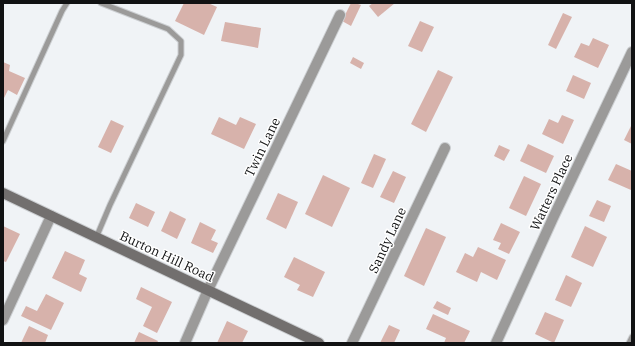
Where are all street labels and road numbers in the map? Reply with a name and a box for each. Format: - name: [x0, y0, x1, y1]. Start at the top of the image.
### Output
- street label: Twin Lane: [241, 115, 284, 180]
- street label: Watters Place: [526, 151, 577, 233]
- street label: Sandy Lane: [365, 204, 410, 276]
- street label: Burton Hill Road: [117, 227, 217, 286]

